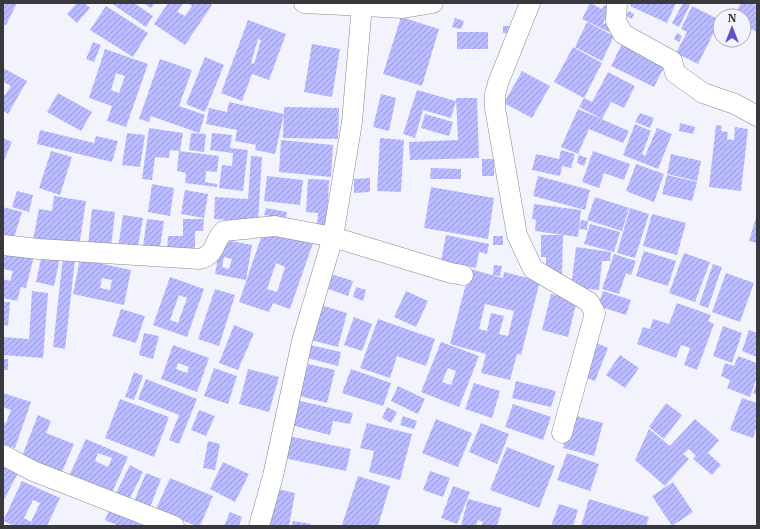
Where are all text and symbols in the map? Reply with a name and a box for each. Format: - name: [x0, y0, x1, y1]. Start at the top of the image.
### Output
- north arrow: [712, 8, 752, 48]
- text: N: [728, 11, 737, 25]

